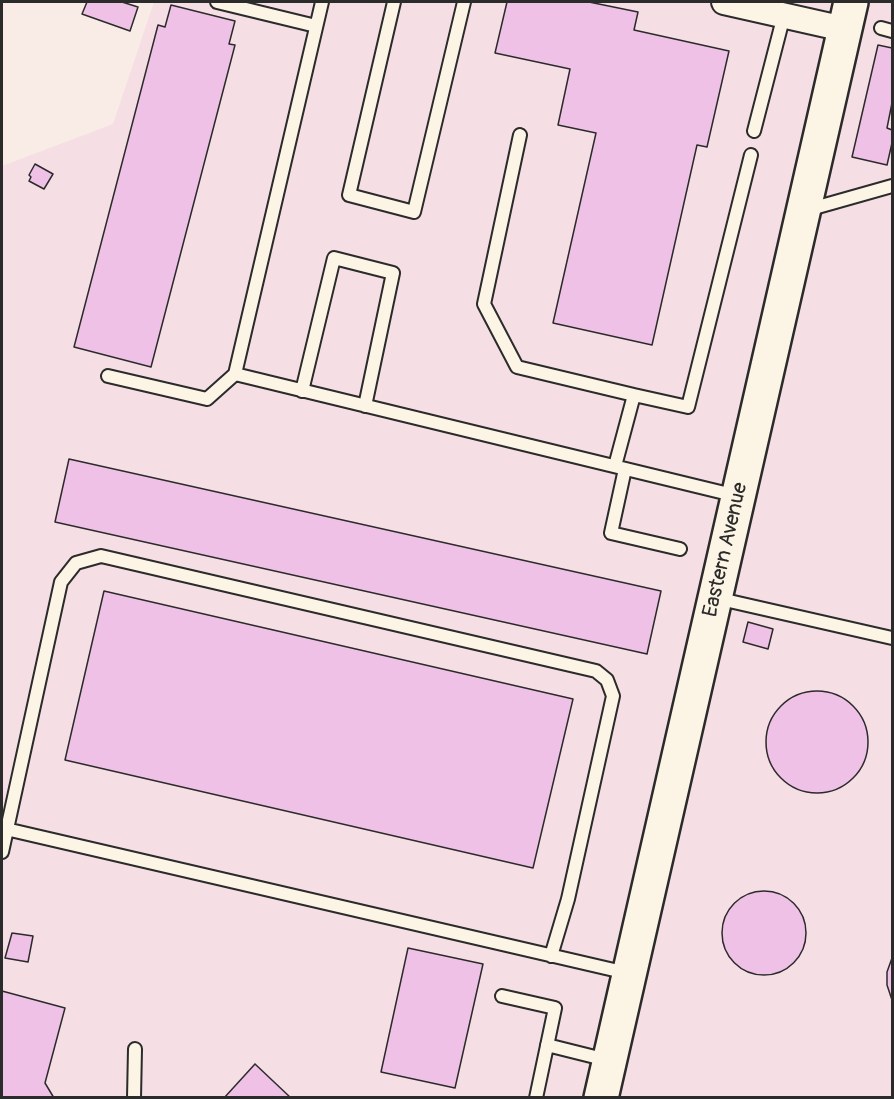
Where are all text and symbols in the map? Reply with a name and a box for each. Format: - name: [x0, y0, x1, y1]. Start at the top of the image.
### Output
- street label: Eastern Avenue: [698, 480, 754, 620]

